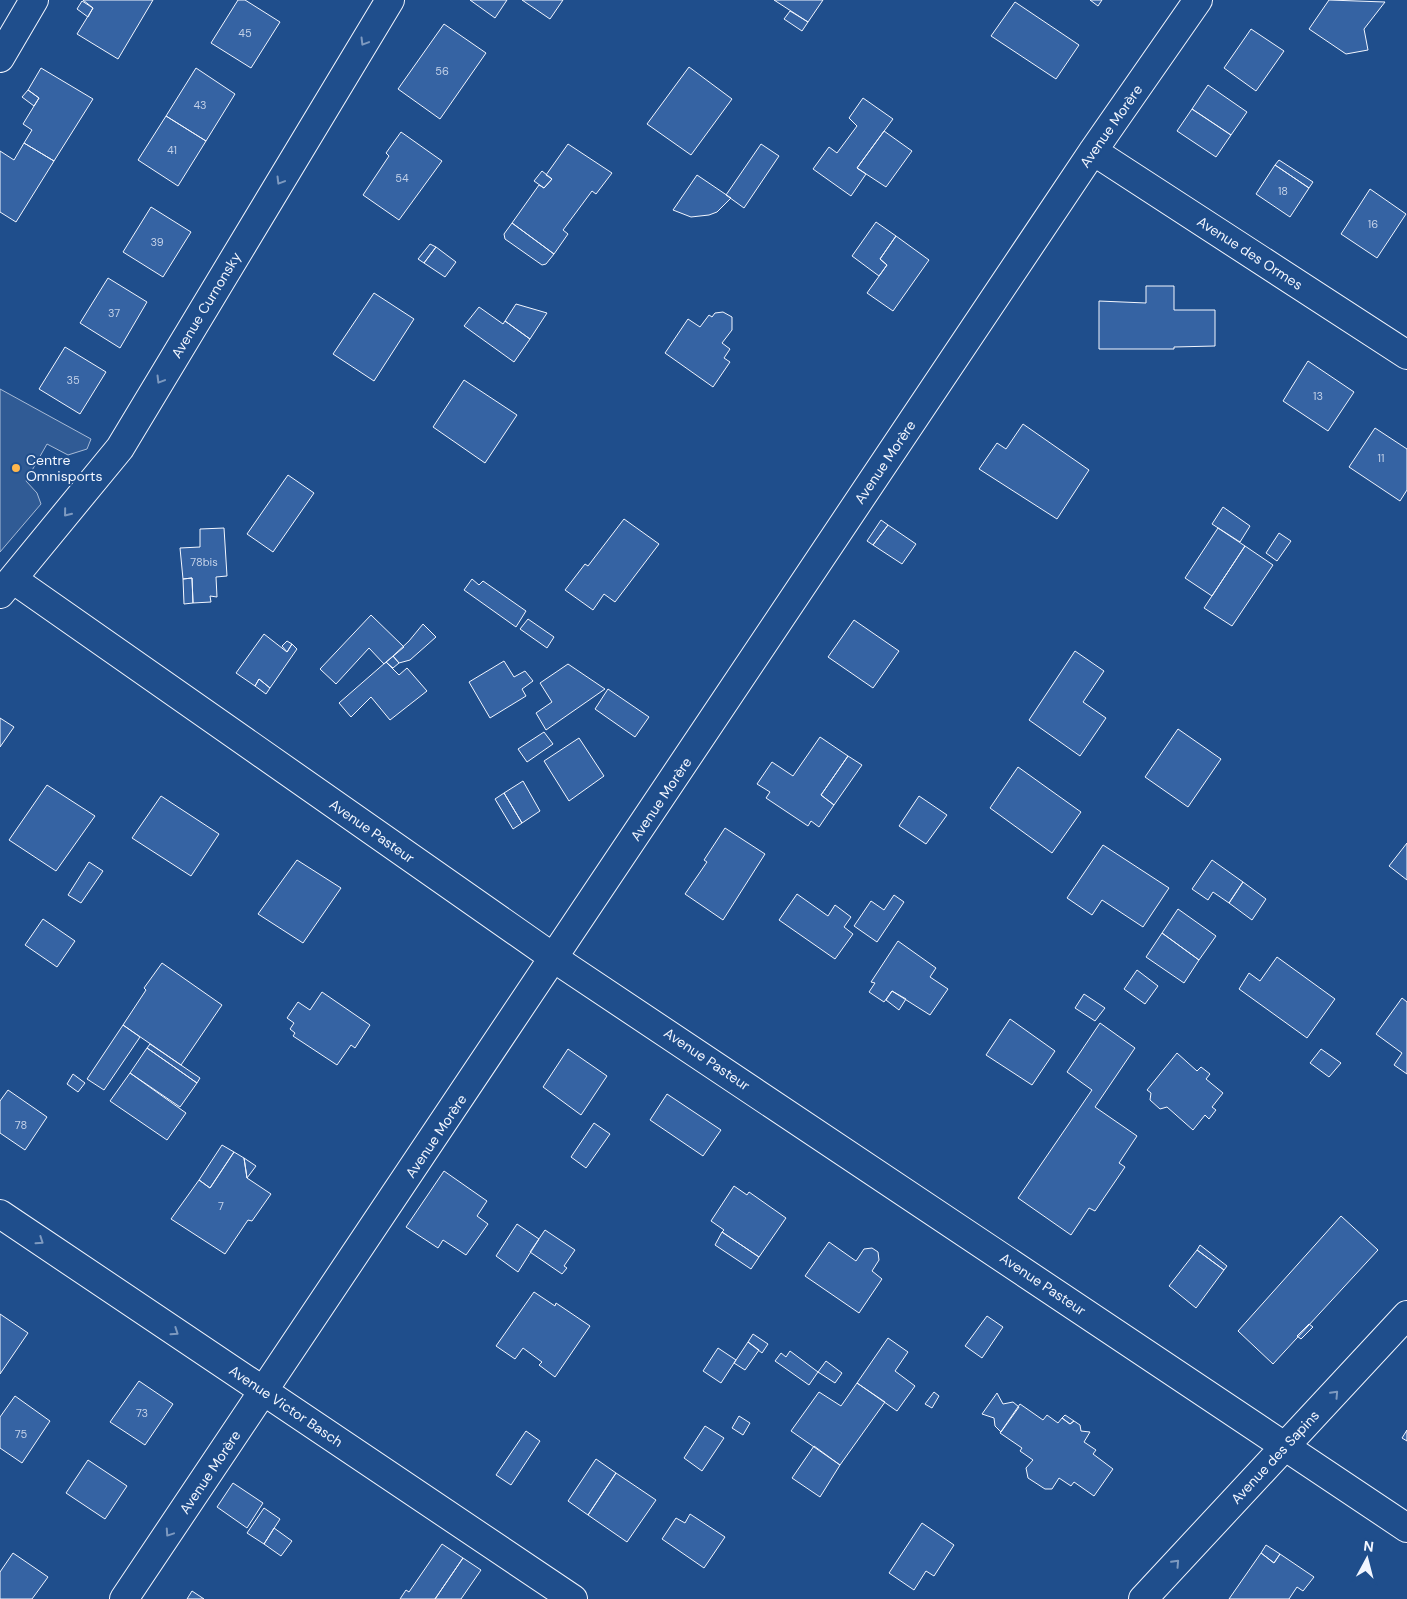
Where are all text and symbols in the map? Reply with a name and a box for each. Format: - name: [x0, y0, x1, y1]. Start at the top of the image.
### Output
- house number: 45: [238, 26, 252, 40]
- one-way arrow: [361, 36, 371, 45]
- house number: 56: [435, 64, 449, 78]
- street label: Avenue Morère: [1076, 81, 1146, 171]
- house number: 43: [193, 98, 207, 112]
- house number: 41: [167, 143, 177, 157]
- house number: 54: [395, 171, 409, 185]
- one-way arrow: [277, 175, 287, 184]
- house number: 18: [1278, 184, 1288, 198]
- street label: Avenue des Ormes: [1194, 212, 1306, 294]
- house number: 16: [1368, 217, 1378, 231]
- house number: 39: [150, 235, 164, 249]
- street label: Avenue Curnonsky: [167, 248, 245, 361]
- house number: 37: [108, 306, 120, 320]
- house number: 35: [66, 373, 80, 387]
- one-way arrow: [157, 374, 167, 383]
- house number: 13: [1313, 389, 1323, 403]
- street label: Avenue Morère: [850, 417, 920, 507]
- place label: Centre Omnisports: [26, 451, 103, 485]
- house number: 11: [1378, 451, 1384, 465]
- marker: Centre Omnisports: [10, 462, 22, 474]
- one-way arrow: [65, 507, 73, 516]
- house number: 78bis: [190, 555, 218, 569]
- street label: Avenue Morère: [626, 754, 696, 844]
- street label: Avenue Pasteur: [326, 795, 418, 867]
- street label: Avenue Pasteur: [661, 1024, 753, 1094]
- street label: Avenue Morère: [401, 1091, 471, 1181]
- house number: 78: [15, 1118, 27, 1132]
- house number: 7: [218, 1199, 224, 1213]
- one-way arrow: [35, 1235, 44, 1244]
- street label: Avenue Pasteur: [997, 1249, 1089, 1319]
- one-way arrow: [170, 1326, 179, 1335]
- street label: Avenue Victor Basch: [226, 1361, 346, 1451]
- one-way arrow: [1329, 1390, 1338, 1399]
- house number: 73: [136, 1406, 148, 1420]
- street label: Avenue des Sapins: [1227, 1406, 1323, 1508]
- house number: 75: [15, 1427, 27, 1441]
- street label: Avenue Morère: [175, 1427, 245, 1517]
- one-way arrow: [165, 1528, 175, 1537]
- north arrow: [1342, 1534, 1392, 1584]
- text: N: [1362, 1537, 1375, 1556]
- one-way arrow: [1170, 1560, 1179, 1569]

